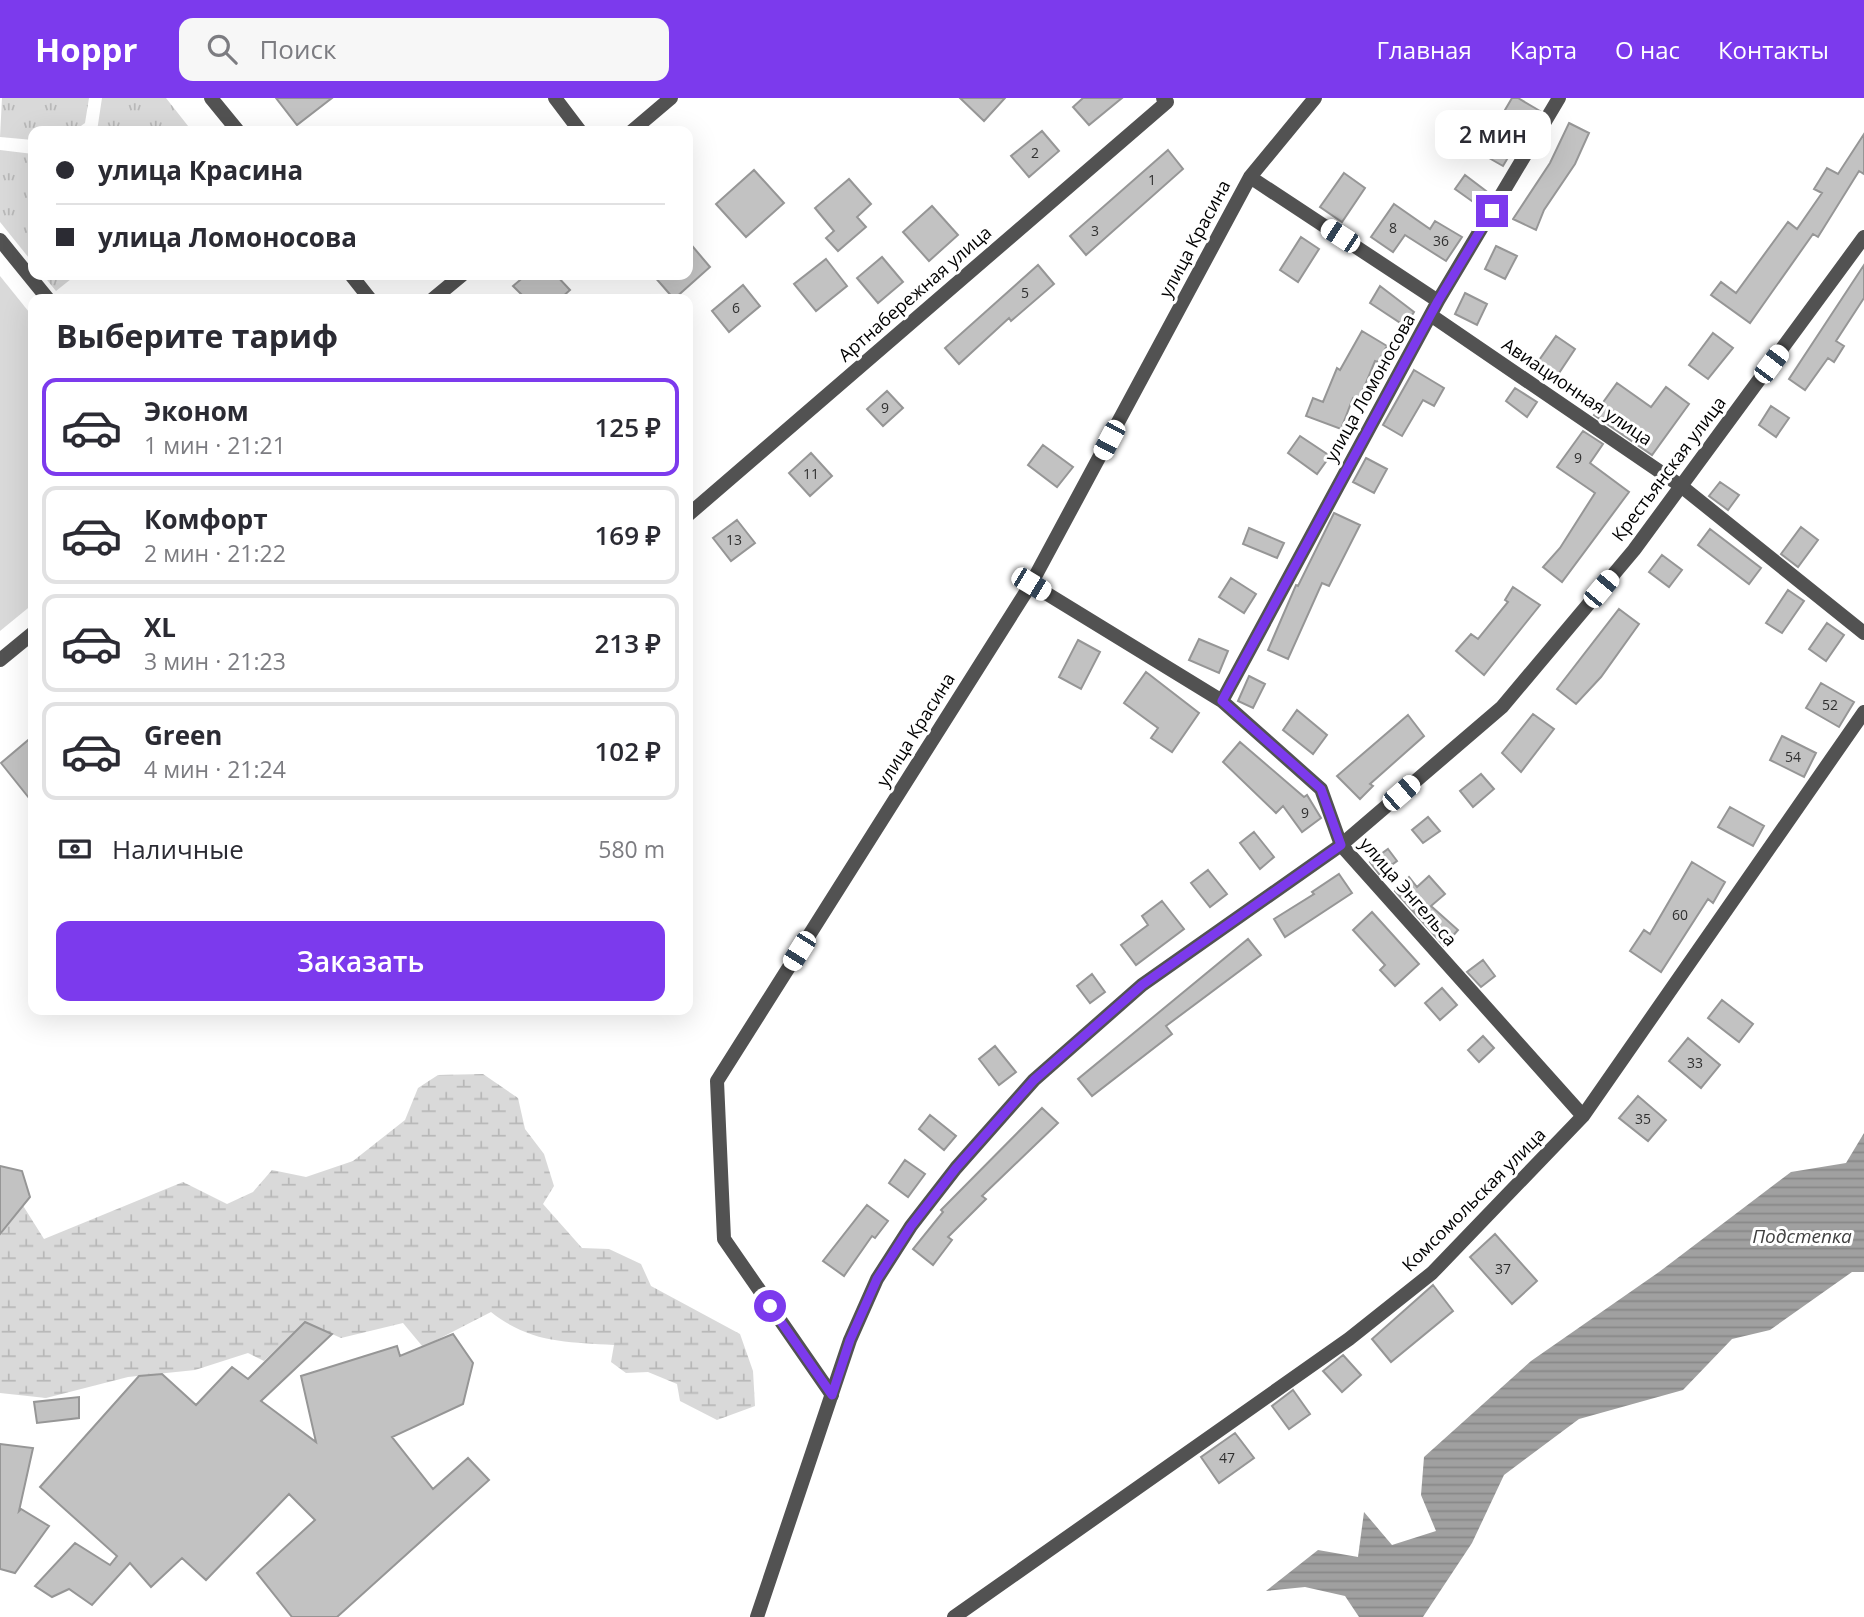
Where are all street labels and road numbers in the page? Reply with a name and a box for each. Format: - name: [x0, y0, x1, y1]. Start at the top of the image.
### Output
- street label: улица Красина: [1153, 175, 1235, 302]
- street label: Артнабережная улица: [833, 220, 996, 366]
- street label: улица Ломоносова: [1318, 309, 1420, 466]
- street label: Авиационная улица: [1498, 332, 1657, 450]
- street label: Крестьянская улица: [1606, 391, 1731, 546]
- street label: улица Красина: [870, 668, 960, 791]
- street label: улица Энгельса: [1355, 832, 1463, 951]
- street label: Комсомольская улица: [1396, 1122, 1550, 1276]

